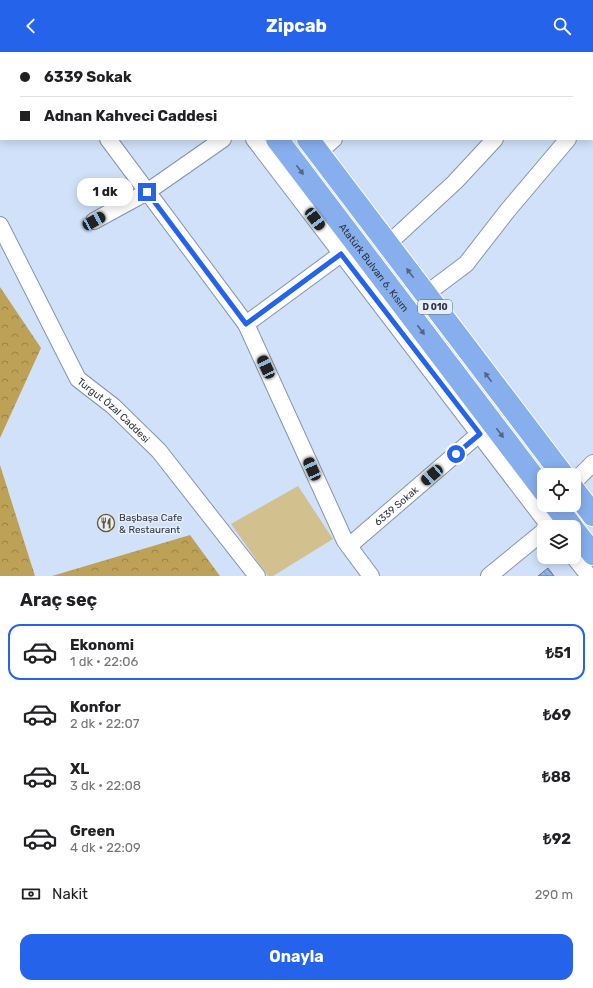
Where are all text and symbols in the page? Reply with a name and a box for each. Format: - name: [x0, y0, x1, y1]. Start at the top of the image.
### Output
- icon: back: [20, 15, 42, 37]
- text: Zipcab: [266, 15, 327, 37]
- icon: search: [551, 15, 573, 37]
- text: 6339 Sokak: [44, 68, 132, 86]
- text: Adnan Kahveci Caddesi: [44, 107, 217, 125]
- one-way arrow: [296, 165, 305, 176]
- callout: 1 dk: [77, 178, 133, 206]
- route end: [138, 183, 156, 201]
- text: 1 dk: [92, 184, 118, 199]
- car: [303, 206, 327, 232]
- car: [81, 210, 107, 232]
- street label: Atatürk Bulvarı 6. Kısım: [336, 221, 411, 315]
- one-way arrow: [406, 268, 414, 279]
- road number: D 010: [418, 300, 452, 314]
- one-way arrow: [417, 324, 425, 335]
- car: [255, 354, 277, 380]
- one-way arrow: [485, 372, 493, 382]
- street label: Turgut Özal Caddesi: [75, 376, 152, 446]
- one-way arrow: [495, 428, 504, 439]
- route start: [447, 445, 465, 463]
- car: [302, 456, 322, 482]
- car: [419, 463, 445, 487]
- map controls: [537, 468, 581, 564]
- button: locate: [537, 468, 581, 512]
- street label: 6339 Sokak: [372, 484, 422, 529]
- place label: Başbaşa Cafe & Restaurant: [119, 512, 183, 536]
- restaurant icon: Başbaşa Cafe & Restaurant: [96, 513, 116, 533]
- button: layers: [537, 520, 581, 564]
- text: Araç seç: [20, 589, 97, 611]
- icon: car: [22, 634, 58, 670]
- text: Ekonomi: [70, 636, 134, 654]
- text: ₺51: [545, 644, 571, 662]
- text: 1 dk · 22:06: [70, 654, 138, 669]
- icon: car: [22, 696, 58, 732]
- text: Konfor: [70, 698, 121, 716]
- text: ₺69: [543, 706, 571, 724]
- text: 2 dk · 22:07: [70, 716, 139, 731]
- icon: car: [22, 758, 58, 794]
- text: XL: [70, 760, 89, 778]
- text: ₺88: [542, 768, 571, 786]
- text: 3 dk · 22:08: [70, 778, 141, 793]
- icon: car: [22, 820, 58, 856]
- text: Green: [70, 822, 115, 840]
- text: ₺92: [543, 830, 571, 848]
- text: 4 dk · 22:09: [70, 840, 141, 855]
- icon: cash: [20, 883, 42, 905]
- text: Nakit: [52, 885, 88, 903]
- text: 290 m: [535, 887, 573, 902]
- button: Onayla: [20, 934, 573, 980]

